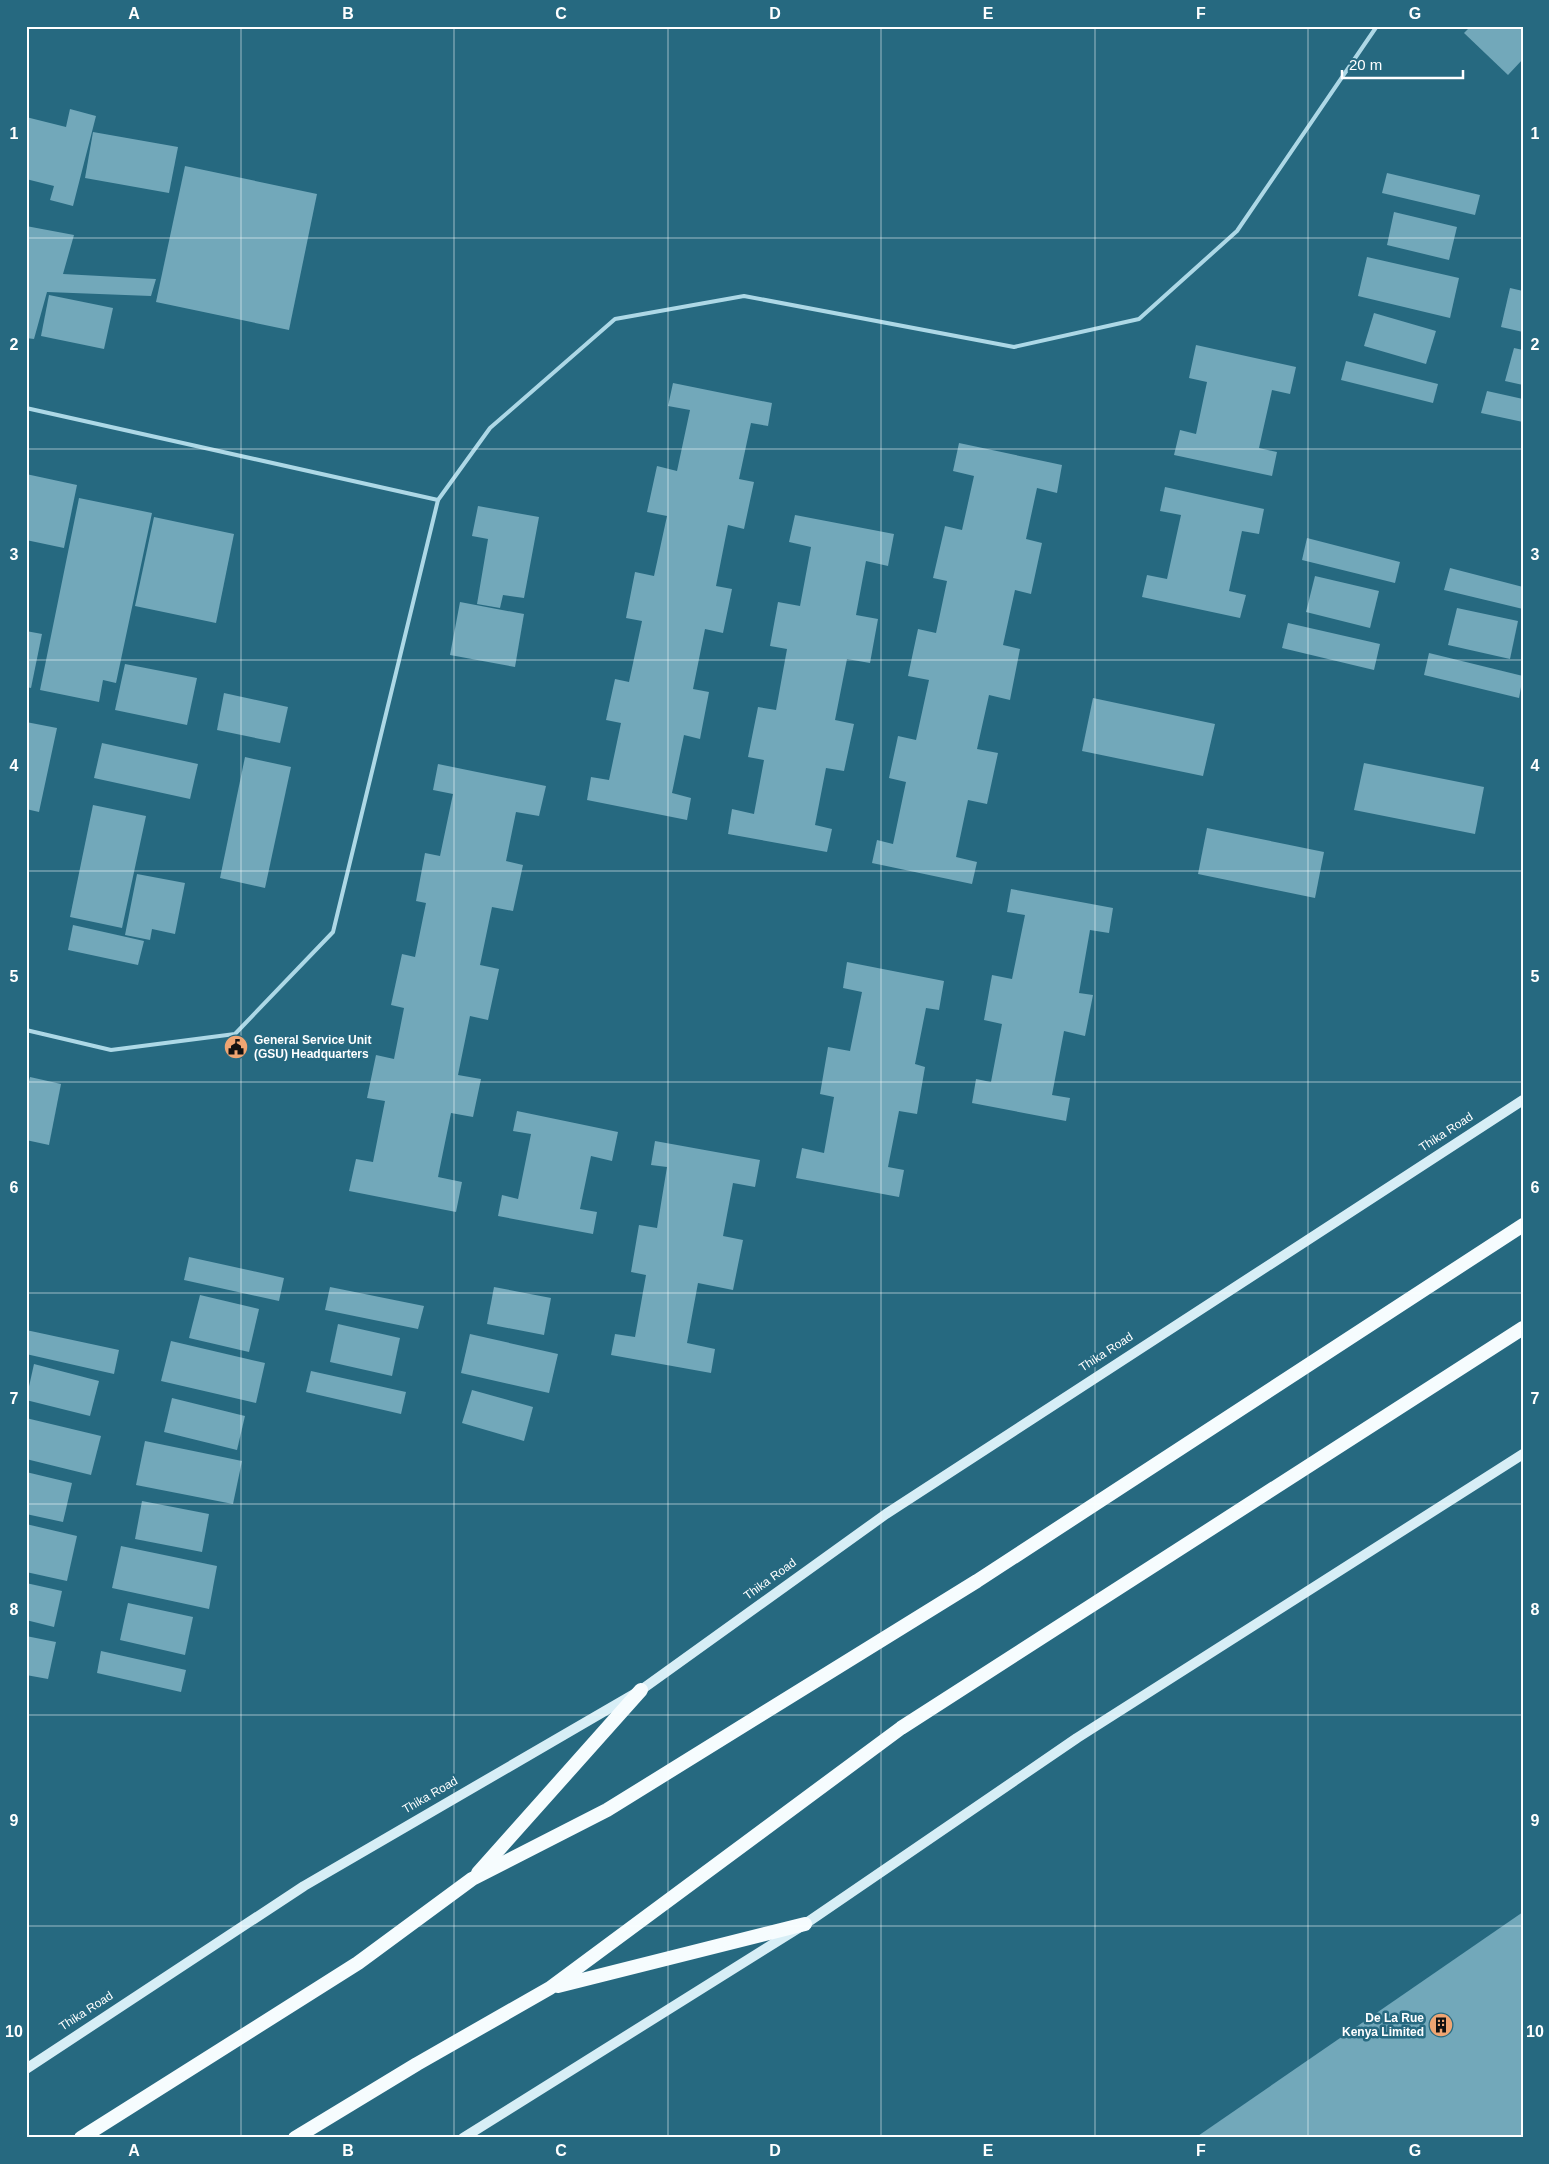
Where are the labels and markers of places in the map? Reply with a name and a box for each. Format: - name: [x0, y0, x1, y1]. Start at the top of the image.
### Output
- place label: General Service Unit (GSU) Headquarters: [254, 1033, 371, 1061]
- public building icon: General Service Unit (GSU) Headquarters: [223, 1034, 249, 1060]
- place label: De La Rue Kenya Limited: [1342, 2011, 1424, 2039]
- building icon: De La Rue Kenya Limited: [1428, 2012, 1454, 2038]

